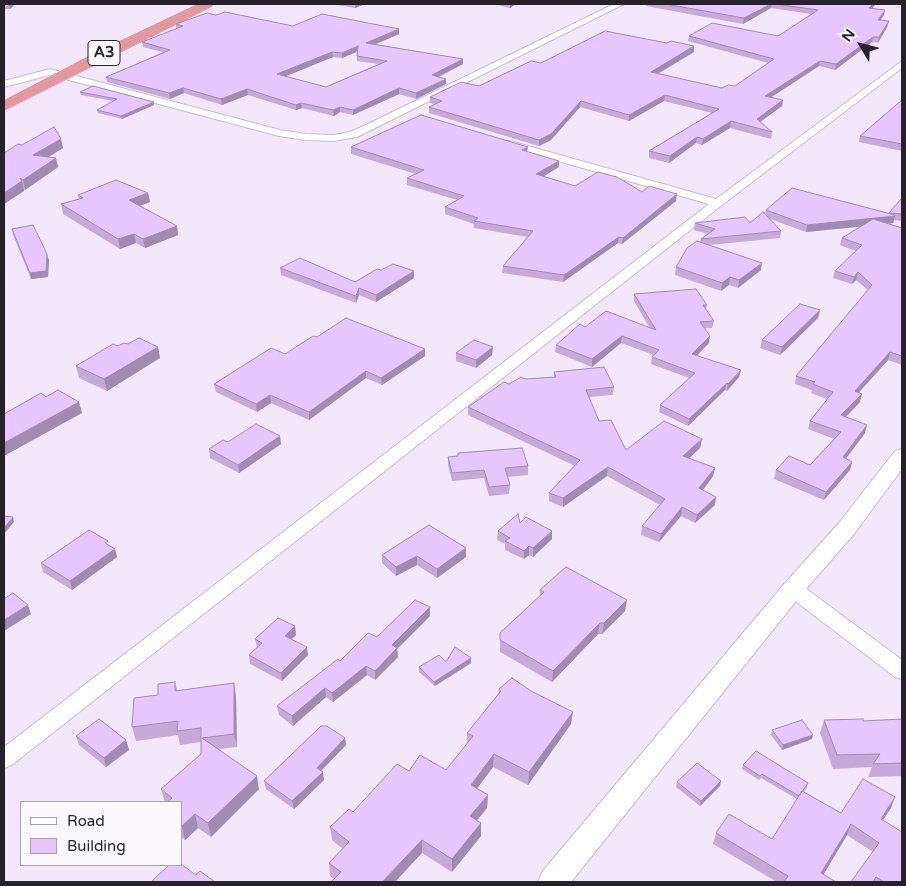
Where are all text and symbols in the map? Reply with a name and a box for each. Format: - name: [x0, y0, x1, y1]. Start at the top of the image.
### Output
- north arrow: [836, 20, 886, 70]
- text: N: [838, 26, 859, 45]
- road number: A3: [88, 40, 120, 66]
- legend: [20, 801, 182, 866]
- text: Road: [67, 812, 105, 830]
- text: Building: [67, 837, 126, 855]

